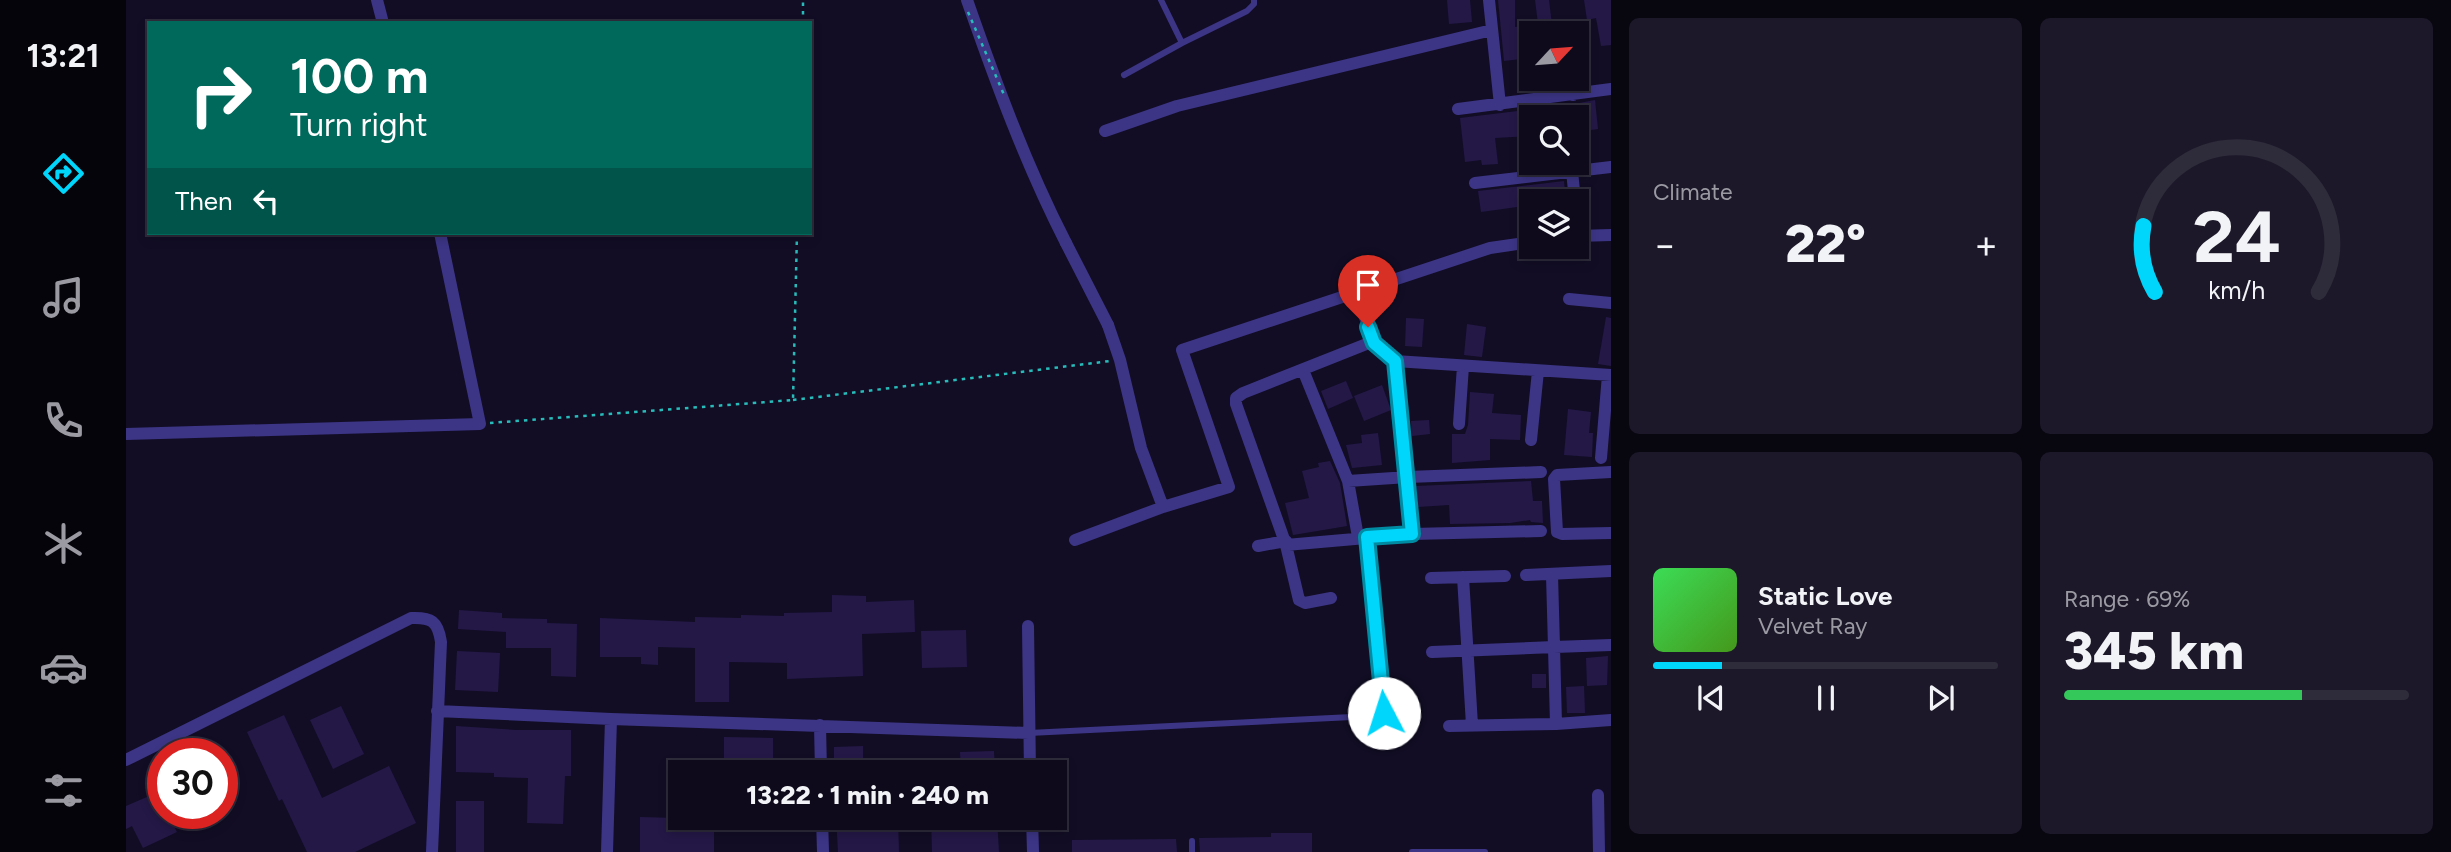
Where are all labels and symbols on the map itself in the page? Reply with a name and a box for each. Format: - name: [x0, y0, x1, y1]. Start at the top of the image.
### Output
- north arrow: [1519, 21, 1589, 91]
- pin: [1338, 255, 1398, 327]
- position arrow: [1347, 676, 1421, 750]
- speed limit sign: 30: [147, 738, 238, 829]

